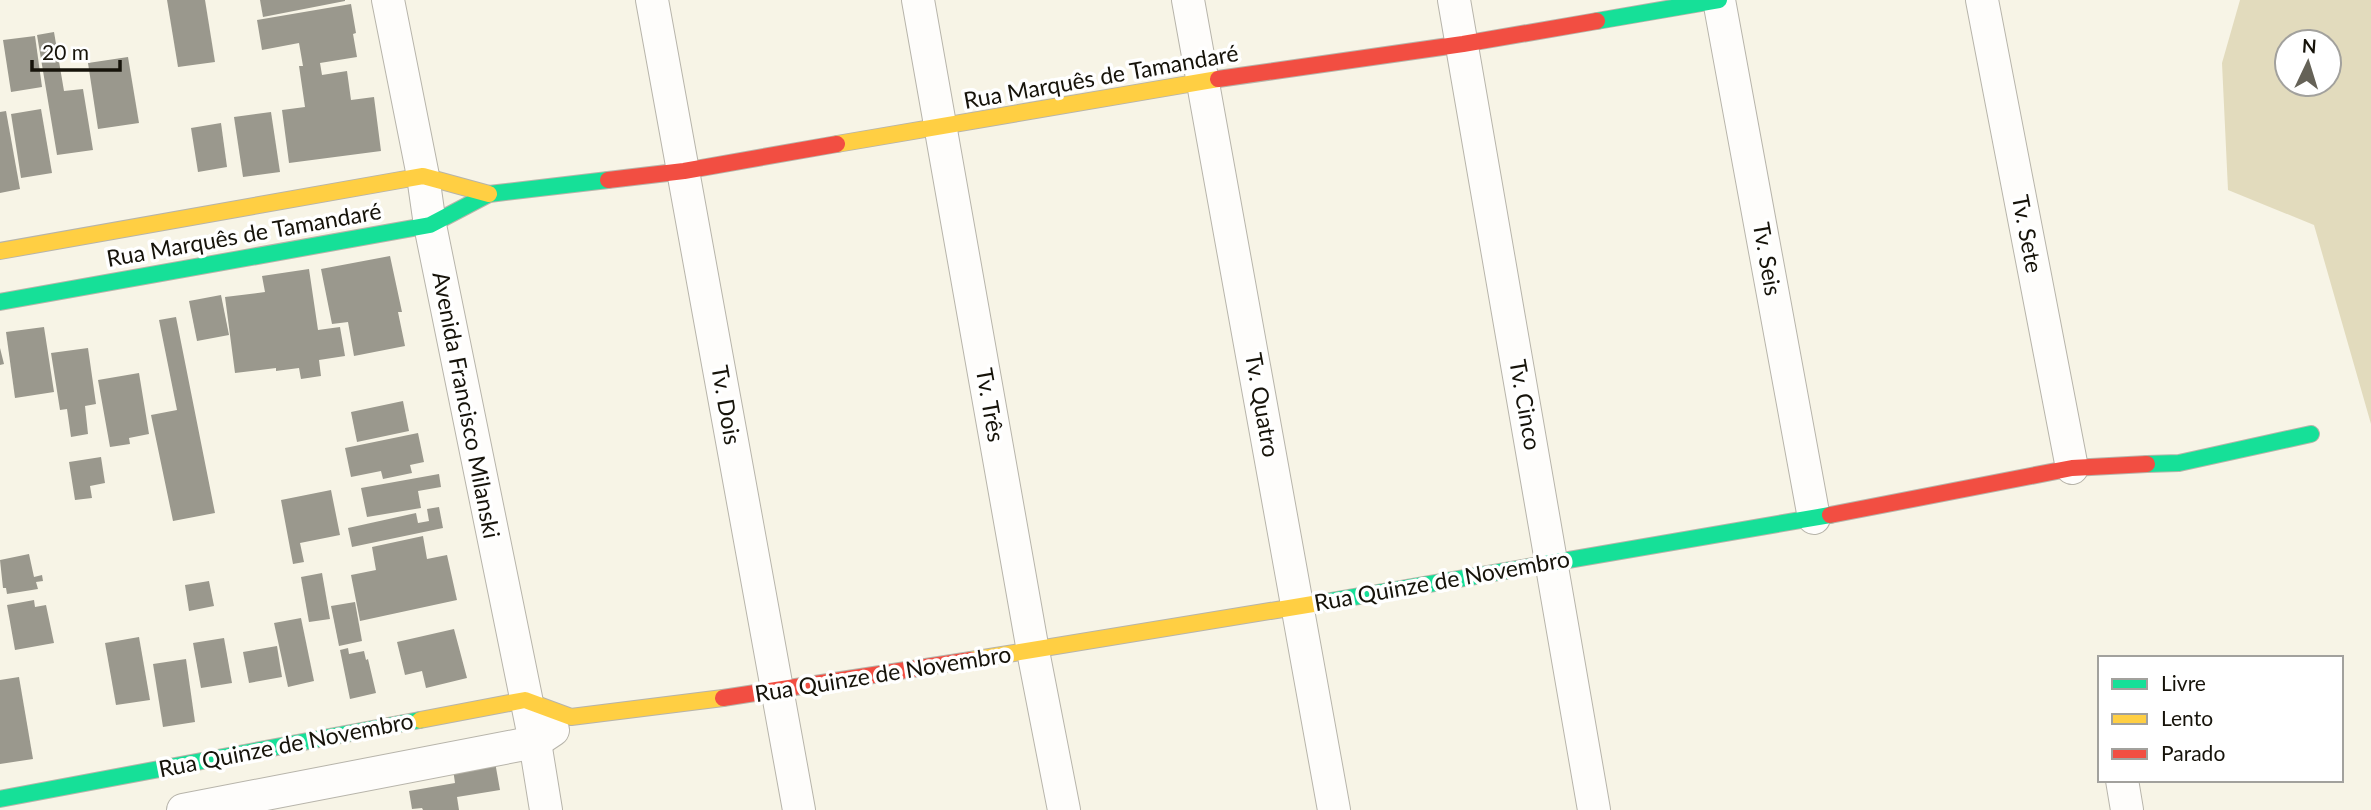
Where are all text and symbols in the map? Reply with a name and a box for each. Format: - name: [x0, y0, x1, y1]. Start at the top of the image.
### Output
- scale bar: [32, 28, 119, 72]
- north arrow: [2273, 28, 2343, 98]
- text: N: [2301, 34, 2317, 58]
- street label: Rua Marquês de Tamandaré: [961, 38, 1240, 114]
- text: 20 m: [42, 39, 89, 64]
- street label: Tv. Sete: [2007, 192, 2049, 275]
- street label: Rua Marquês de Tamandaré: [104, 196, 383, 272]
- street label: Tv. Seis: [1748, 220, 1788, 298]
- street label: Avenida Francisco Milanski: [427, 269, 507, 541]
- street label: Tv. Quatro: [1240, 350, 1286, 459]
- street label: Tv. Cinco: [1504, 357, 1548, 452]
- street label: Tv. Dois: [706, 363, 748, 447]
- street label: Tv. Três: [971, 366, 1011, 444]
- street label: Rua Quinze de Novembro: [1312, 544, 1572, 616]
- street label: Rua Quinze de Novembro: [753, 639, 1013, 707]
- legend: [2098, 656, 2343, 782]
- text: Livre: [2161, 670, 2206, 695]
- text: Lento: [2161, 705, 2213, 730]
- street label: Rua Quinze de Novembro: [156, 706, 416, 782]
- text: Parado: [2161, 740, 2225, 765]

